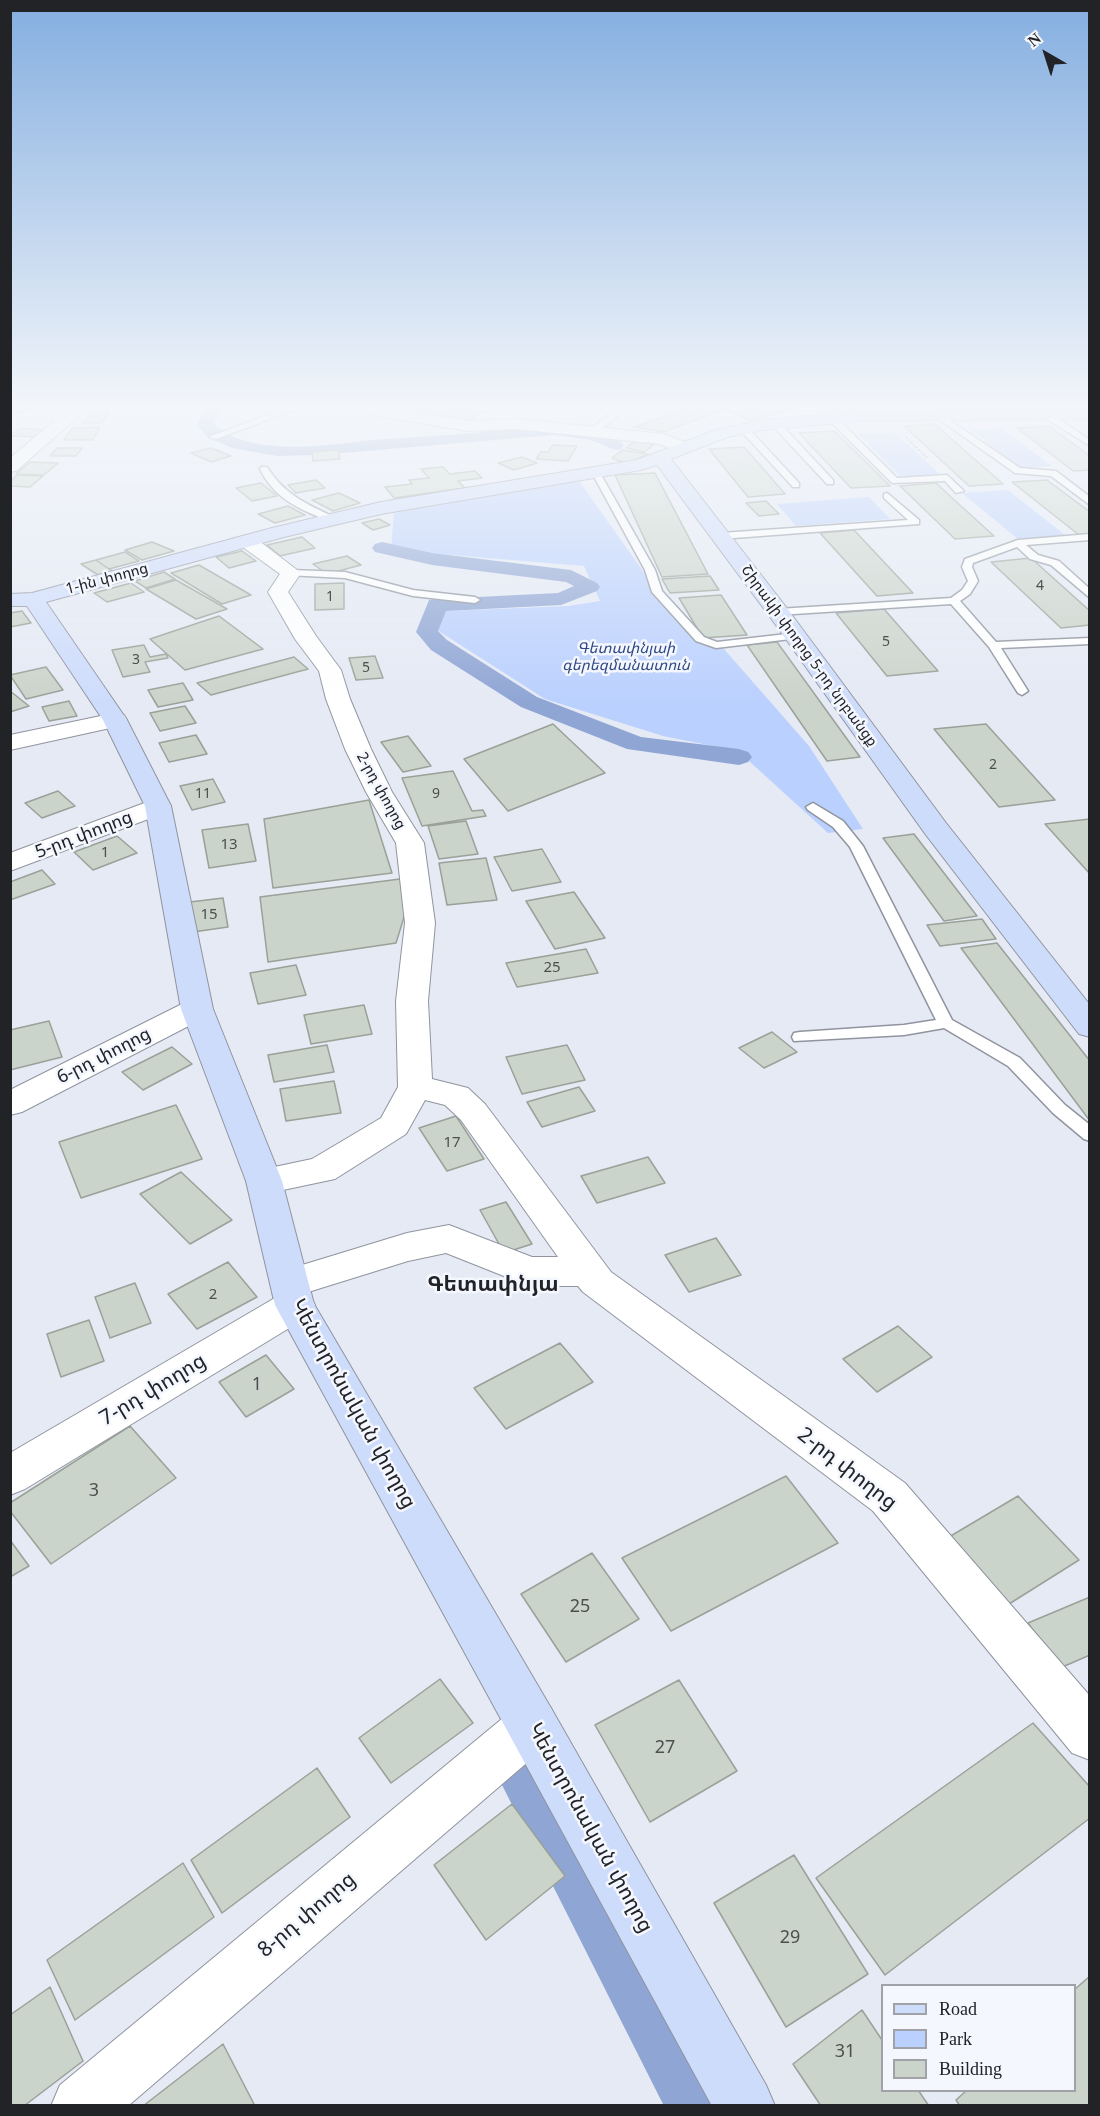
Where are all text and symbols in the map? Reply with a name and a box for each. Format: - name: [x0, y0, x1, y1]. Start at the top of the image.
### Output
- north arrow: [1016, 24, 1076, 84]
- text: N: [1025, 29, 1044, 50]
- street label: 1-ին փողոց: [64, 559, 150, 599]
- street label: Շիրակի փողոց 5-րդ նրբանցք: [737, 562, 881, 750]
- house number: 4: [1036, 578, 1044, 594]
- house number: 1: [326, 589, 334, 605]
- house number: 5: [882, 634, 890, 650]
- park label: Գետափնյաի գերեզմանատուն: [562, 640, 690, 675]
- house number: 3: [132, 652, 140, 668]
- house number: 5: [362, 660, 370, 676]
- street label: 2-րդ փողոց: [352, 749, 410, 833]
- house number: 2: [989, 757, 997, 773]
- house number: 11: [195, 786, 211, 802]
- house number: 9: [432, 786, 440, 802]
- street label: 5-րդ փողոց: [32, 807, 136, 863]
- house number: 13: [220, 836, 238, 854]
- house number: 1: [101, 844, 109, 862]
- house number: 15: [200, 906, 218, 924]
- house number: 25: [543, 959, 561, 977]
- street label: 6-րդ փողոց: [53, 1023, 155, 1089]
- house number: 17: [443, 1134, 461, 1152]
- district label: Գետափնյա: [427, 1272, 559, 1298]
- house number: 2: [209, 1286, 217, 1304]
- street label: Կենտրոնական փողոց: [285, 1295, 421, 1513]
- street label: 7-րդ փողոց: [95, 1348, 211, 1432]
- house number: 1: [252, 1374, 262, 1396]
- street label: 2-րդ փողոց: [792, 1422, 902, 1516]
- house number: 3: [89, 1480, 99, 1502]
- house number: 25: [570, 1596, 590, 1618]
- street label: Կենտրոնական փողոց: [522, 1719, 658, 1937]
- house number: 27: [655, 1737, 675, 1759]
- street label: 8-րդ փողոց: [253, 1867, 361, 1963]
- house number: 29: [780, 1927, 800, 1949]
- legend: [881, 1984, 1076, 2092]
- text: Road: [939, 1999, 977, 2019]
- text: Park: [939, 2029, 972, 2049]
- house number: 31: [835, 2041, 855, 2063]
- text: Building: [939, 2059, 1002, 2079]

